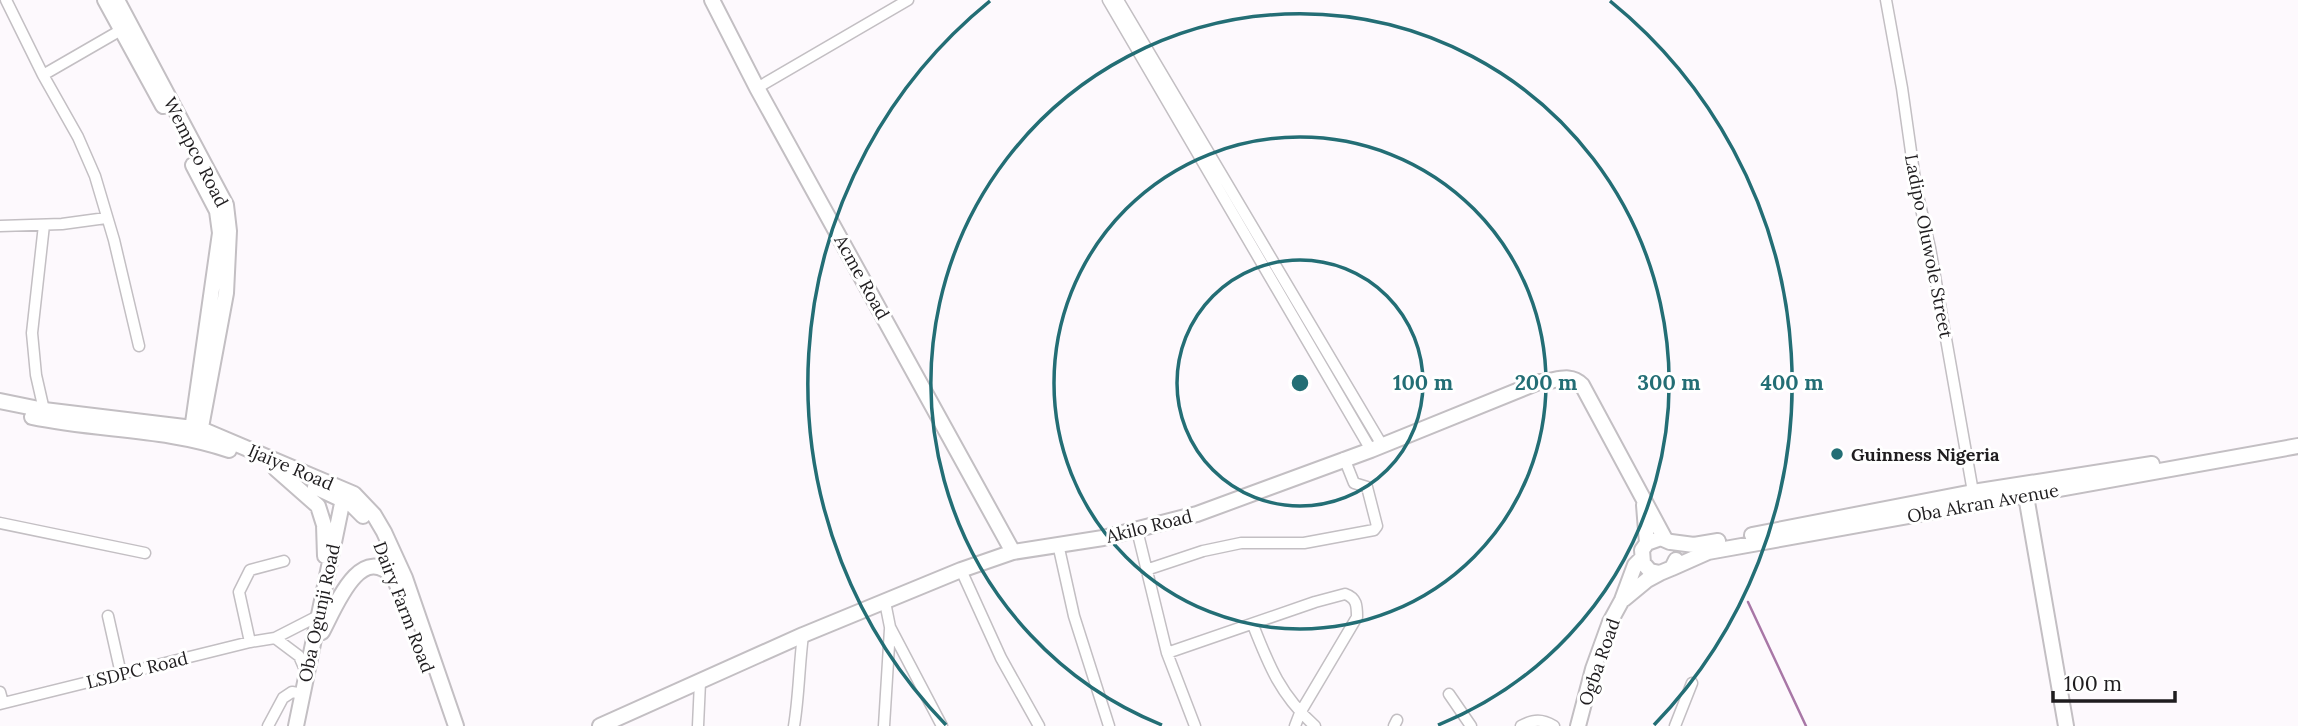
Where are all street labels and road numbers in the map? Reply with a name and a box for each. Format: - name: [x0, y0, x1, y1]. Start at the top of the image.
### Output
- street label: Wempco Road: [158, 93, 234, 211]
- street label: Ladipo Oluwole Street: [1900, 152, 1958, 340]
- street label: Acme Road: [829, 230, 895, 324]
- street label: Ijaiye Road: [245, 439, 337, 495]
- street label: Oba Akran Avenue: [1905, 478, 2061, 528]
- street label: Akilo Road: [1103, 504, 1195, 548]
- street label: Dairy Farm Road: [368, 538, 440, 676]
- street label: Oba Ogunji Road: [293, 542, 345, 684]
- street label: Ogba Road: [1573, 615, 1625, 709]
- street label: LSDPC Road: [84, 646, 190, 694]

